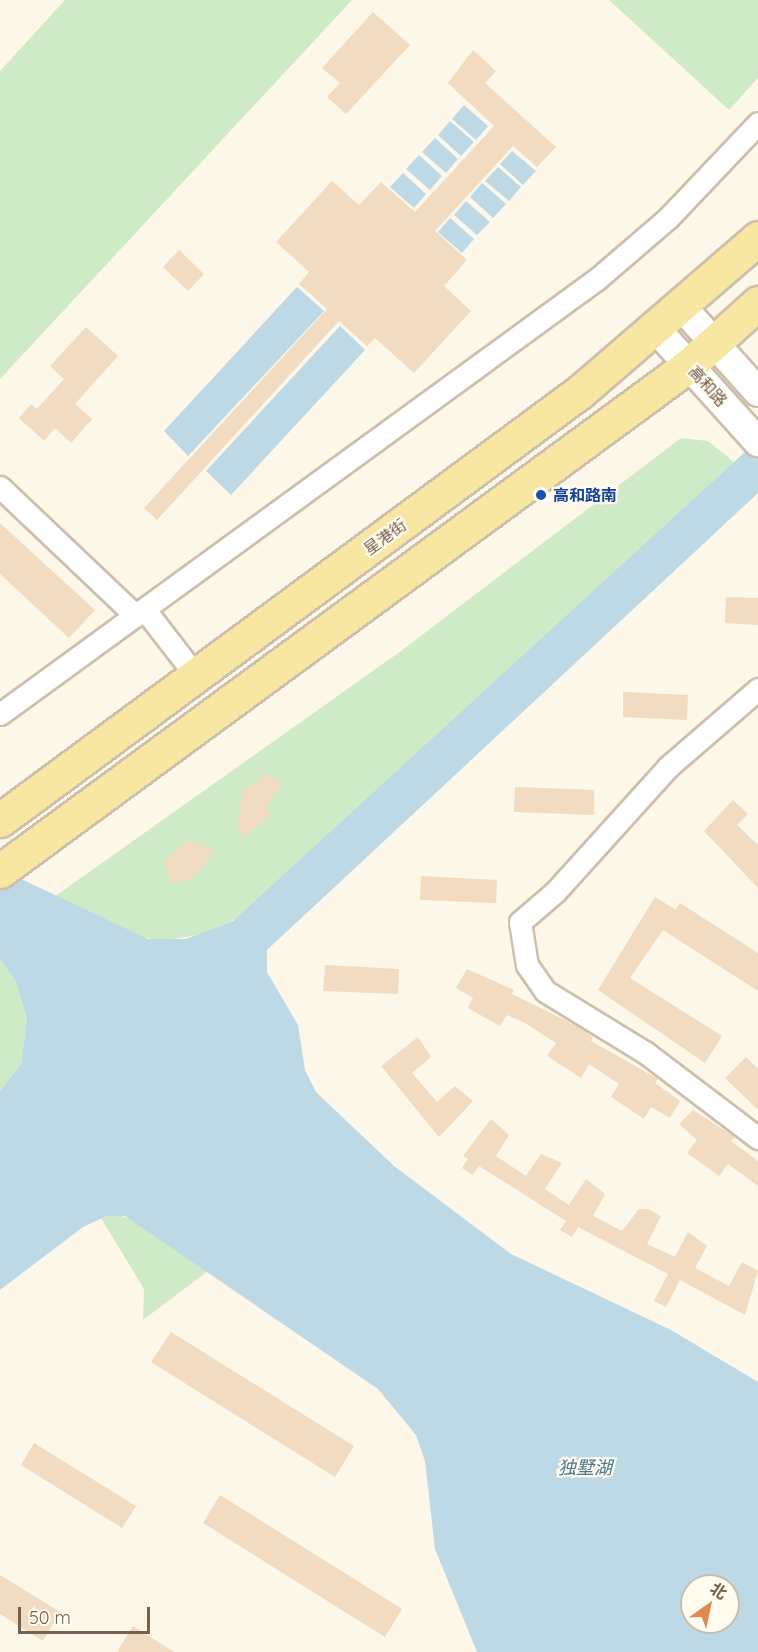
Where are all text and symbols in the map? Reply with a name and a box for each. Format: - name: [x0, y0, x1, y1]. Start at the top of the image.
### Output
- street label: 高和路: [685, 362, 731, 410]
- place label: 高和路南: [553, 485, 617, 505]
- marker: 高和路南: [534, 488, 548, 502]
- street label: 星港街: [360, 515, 410, 559]
- water label: 独墅湖: [558, 1457, 612, 1479]
- north arrow: [680, 1574, 740, 1634]
- text: 北: [707, 1578, 731, 1603]
- scale bar: [21, 1595, 153, 1633]
- text: 50 m: [29, 1606, 71, 1629]

